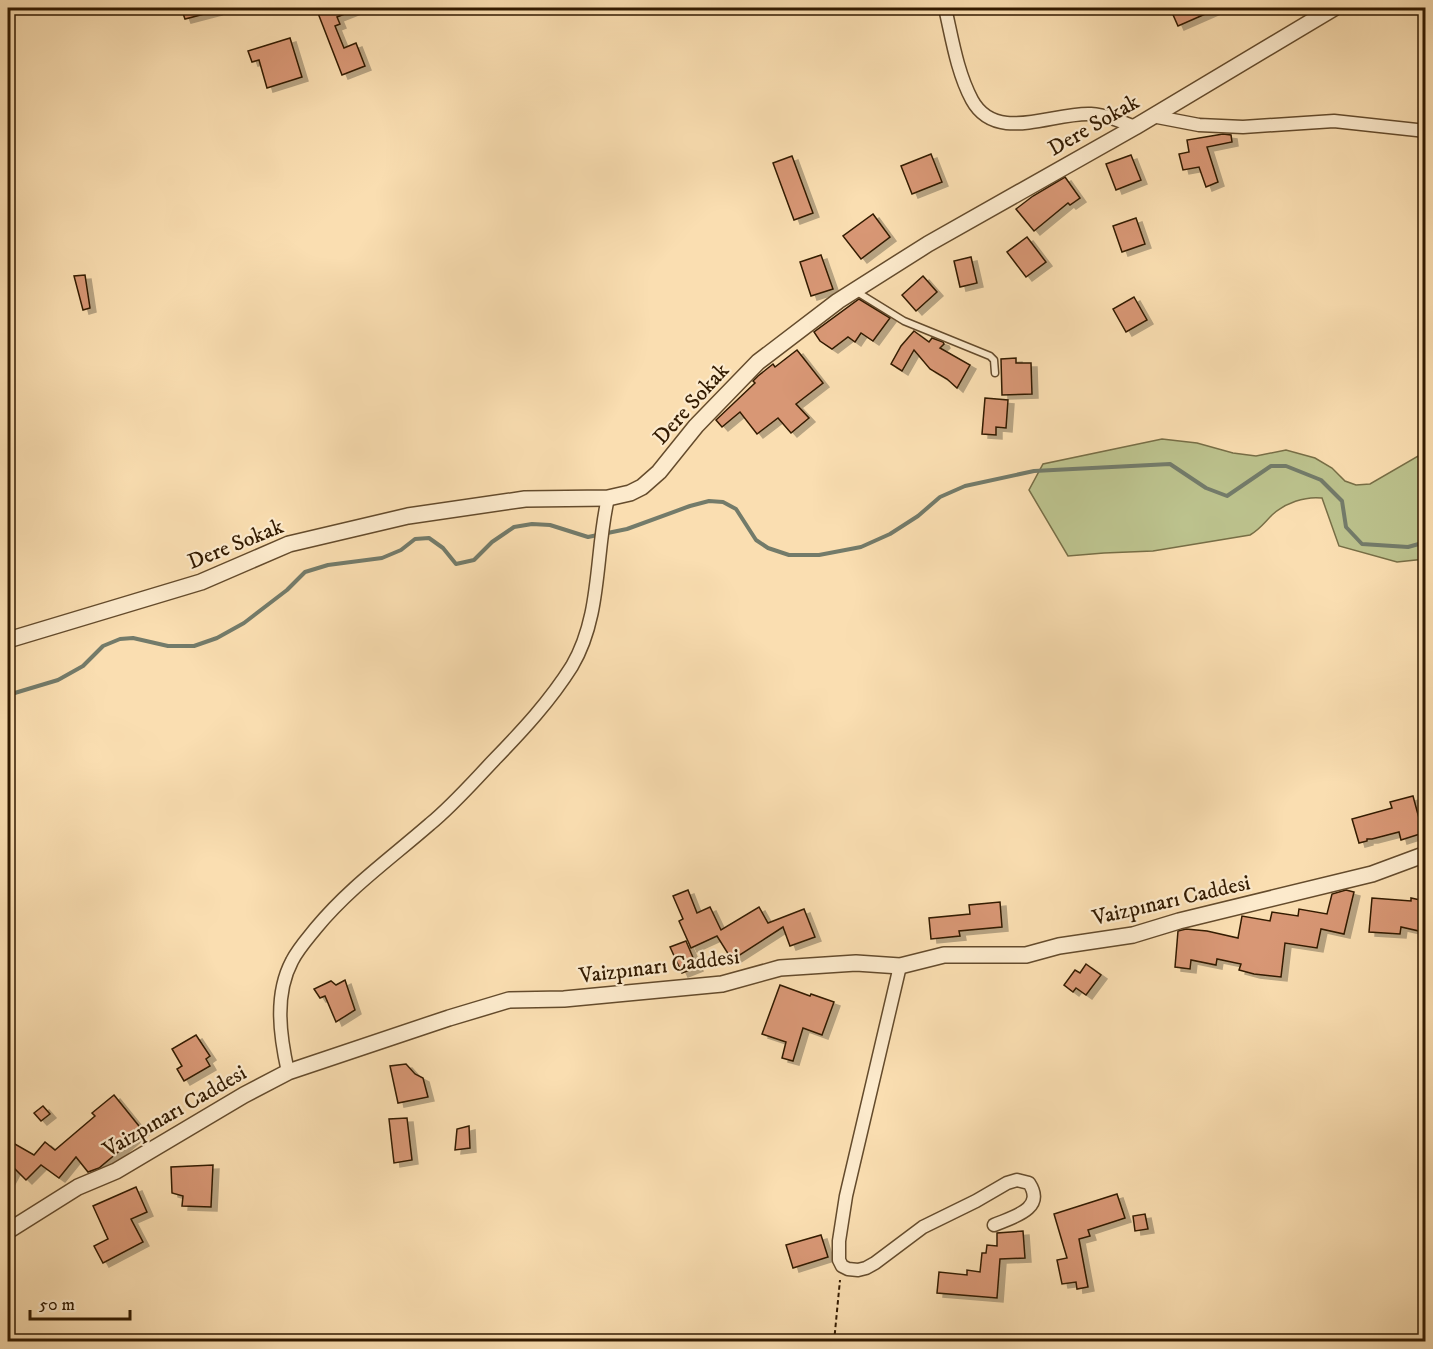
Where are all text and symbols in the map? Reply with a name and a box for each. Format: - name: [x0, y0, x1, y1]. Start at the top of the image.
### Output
- street label: Dere Sokak: [1043, 88, 1144, 162]
- street label: Dere Sokak: [647, 357, 735, 451]
- street label: Dere Sokak: [184, 513, 287, 576]
- street label: Vaizpınarı Caddesi: [1089, 869, 1253, 932]
- street label: Vaizpınarı Caddesi: [576, 943, 741, 990]
- street label: Vaizpınarı Caddesi: [97, 1059, 251, 1164]
- scale bar: [30, 1283, 130, 1321]
- text: 50 m: [39, 1294, 75, 1316]

